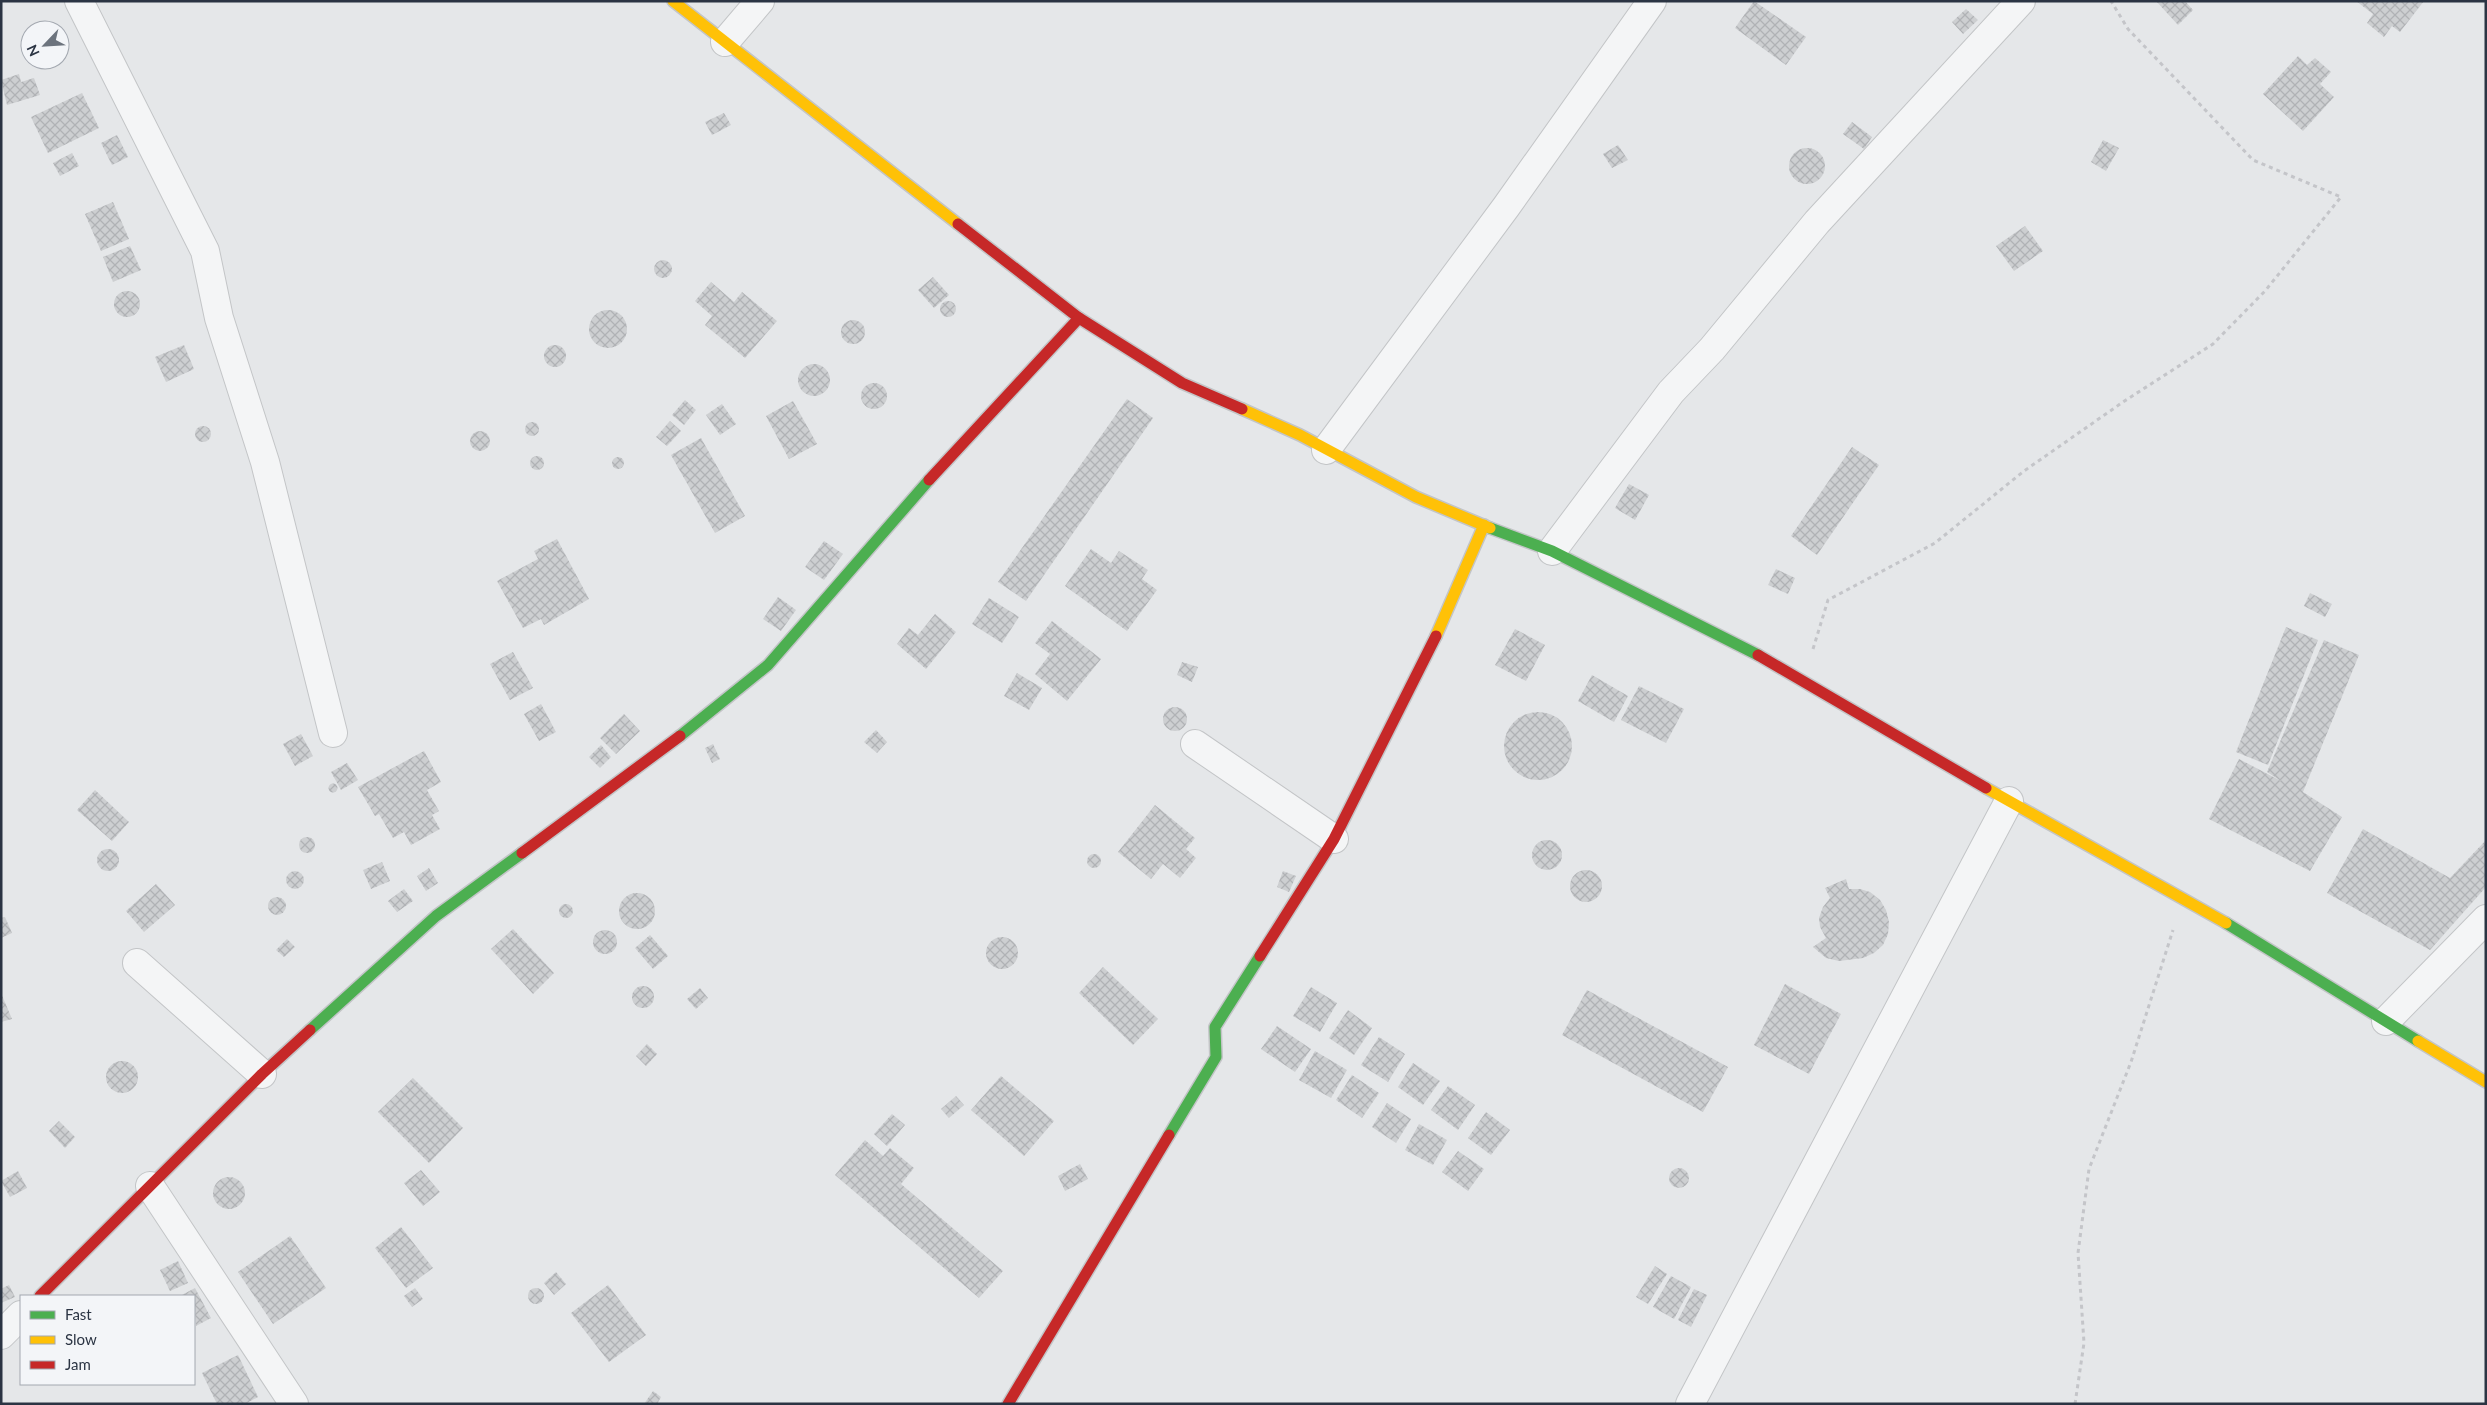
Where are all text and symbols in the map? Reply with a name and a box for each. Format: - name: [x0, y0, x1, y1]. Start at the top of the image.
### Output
- north arrow: [20, 20, 70, 70]
- text: N: [23, 42, 43, 59]
- legend: [20, 1295, 195, 1385]
- text: Fast: [65, 1305, 92, 1323]
- text: Slow: [65, 1330, 97, 1348]
- text: Jam: [65, 1355, 91, 1373]

